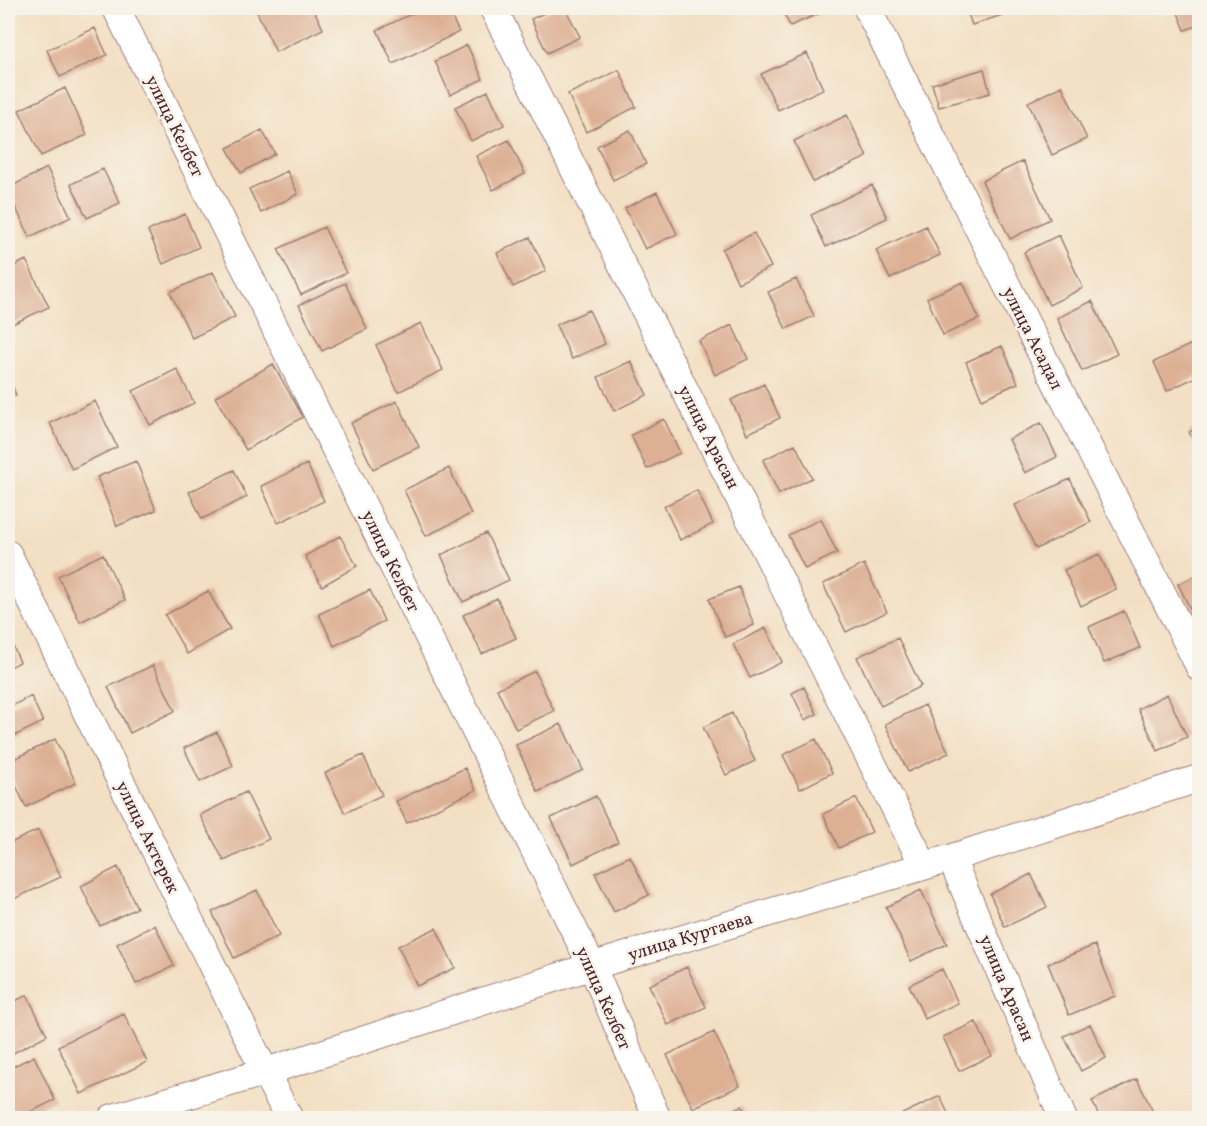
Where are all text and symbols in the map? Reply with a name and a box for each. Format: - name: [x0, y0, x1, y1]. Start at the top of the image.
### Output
- street label: улица Келбет: [138, 71, 209, 182]
- street label: улица Асадал: [995, 283, 1068, 394]
- street label: улица Арасан: [671, 381, 745, 494]
- street label: улица Келбет: [354, 506, 425, 617]
- street label: улица Актерек: [109, 777, 185, 898]
- street label: улица Куртаева: [625, 907, 756, 968]
- street label: улица Арасан: [972, 931, 1039, 1046]
- street label: улица Келбет: [569, 943, 637, 1054]

